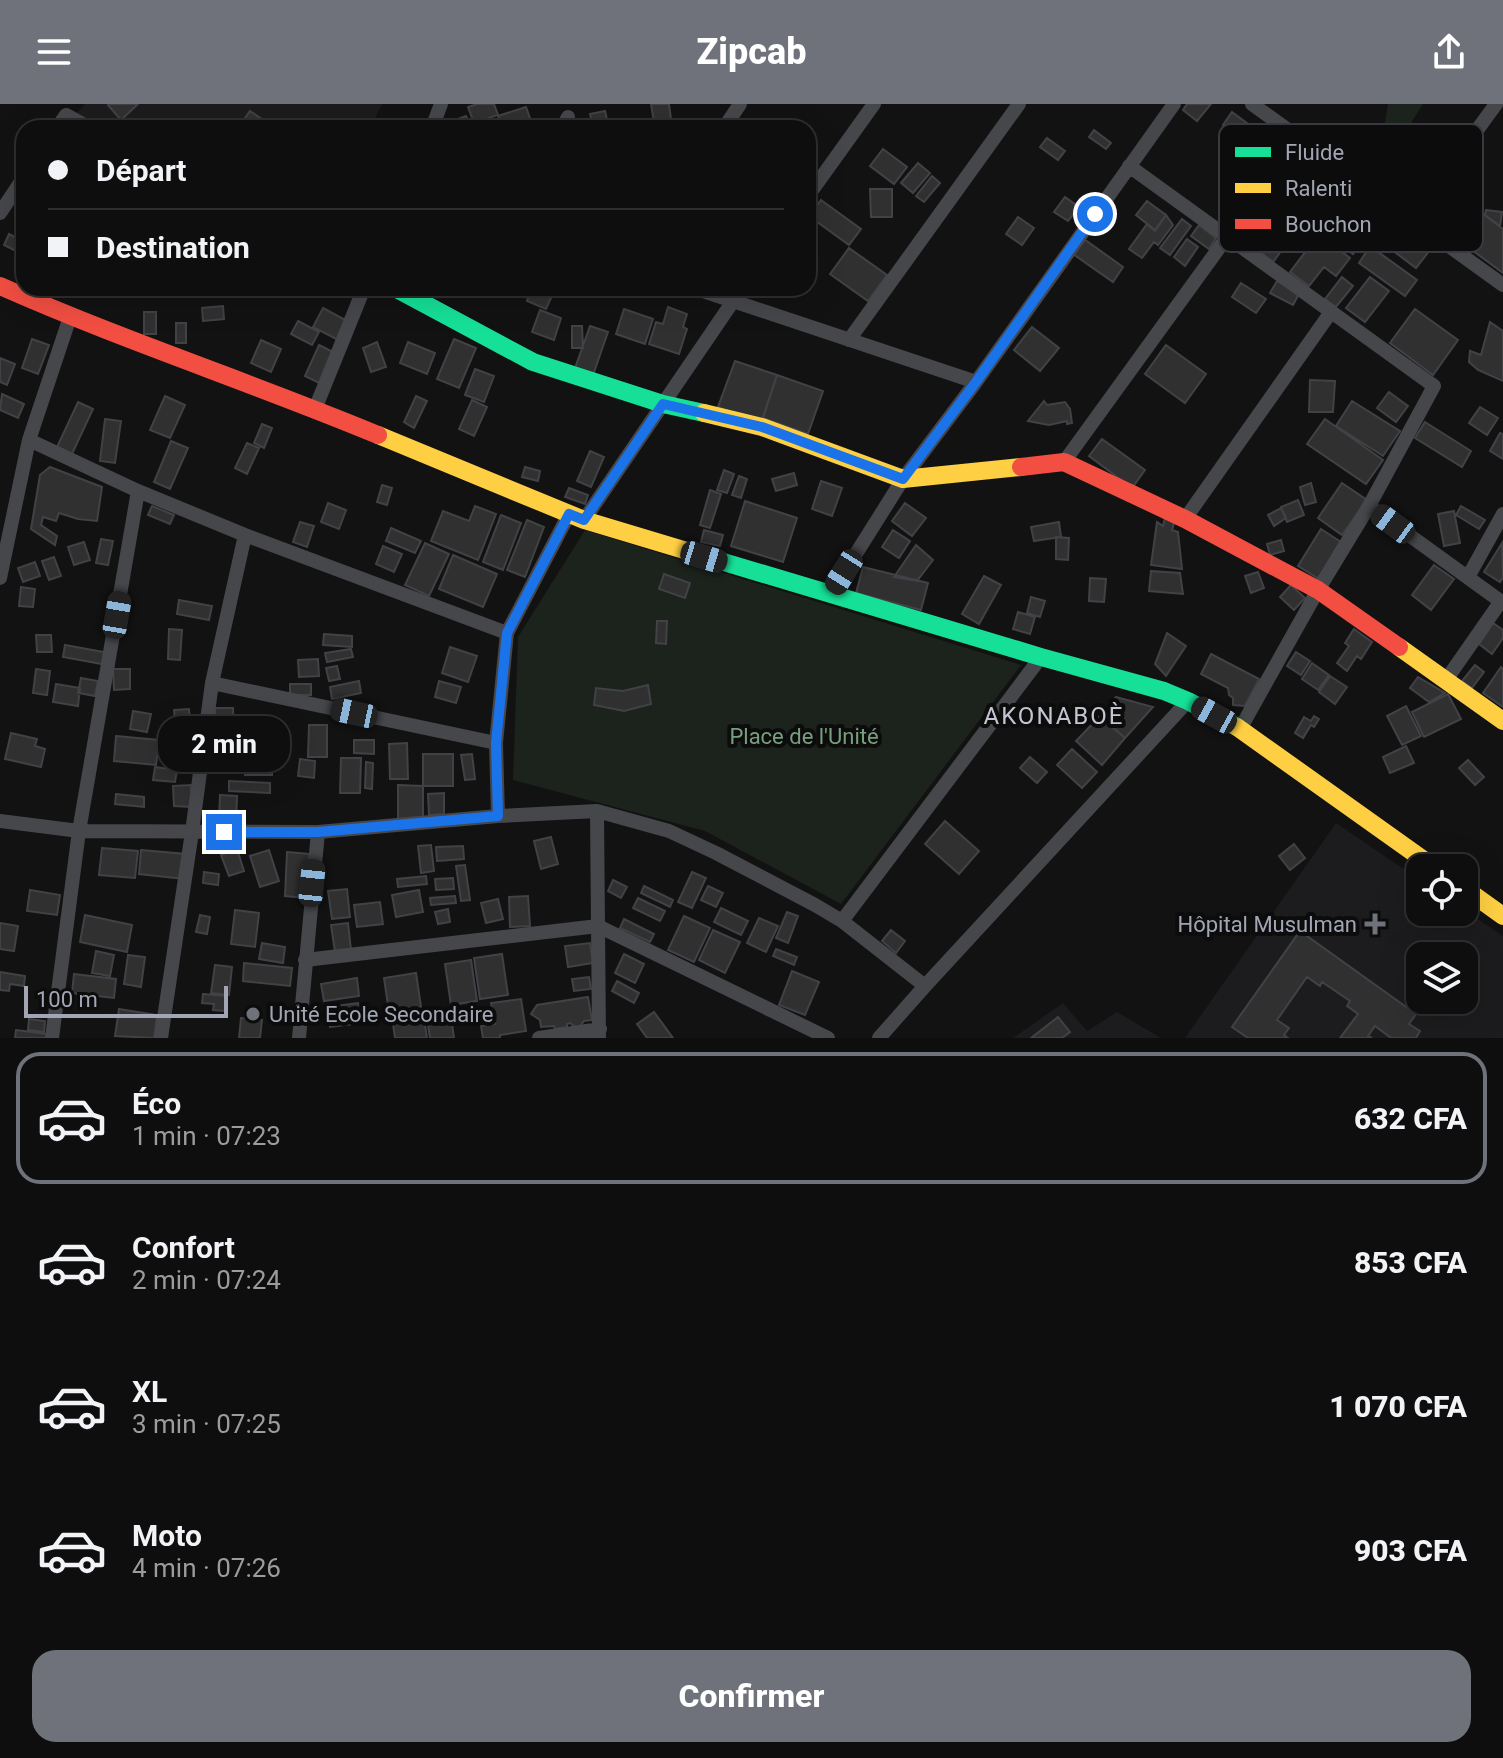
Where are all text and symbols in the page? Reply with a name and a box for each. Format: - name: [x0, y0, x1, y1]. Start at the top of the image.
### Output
- icon: menu: [32, 30, 76, 74]
- icon: share: [1427, 30, 1471, 74]
- text: Zipcab: [696, 31, 807, 73]
- legend: [1219, 124, 1483, 252]
- text: Fluide: [1285, 140, 1344, 165]
- text: Départ: [96, 153, 187, 188]
- text: Ralenti: [1285, 176, 1352, 201]
- route start: [1077, 196, 1113, 232]
- text: Bouchon: [1285, 212, 1372, 237]
- text: Destination: [96, 230, 250, 265]
- car: [1367, 500, 1419, 548]
- car: [678, 539, 730, 575]
- car: [821, 545, 867, 599]
- car: [101, 589, 133, 641]
- car: [1187, 693, 1241, 737]
- car: [328, 696, 380, 730]
- district label: AKONABOÈ: [984, 702, 1124, 730]
- callout: 2 min: [158, 716, 290, 772]
- park label: Place de l'Unité: [729, 724, 879, 749]
- text: 2 min: [191, 729, 257, 759]
- route end: [206, 814, 242, 850]
- map controls: [1406, 854, 1478, 1014]
- button: locate: [1406, 854, 1478, 926]
- car: [298, 858, 326, 908]
- place label: Hôpital Musulman: [1178, 912, 1357, 937]
- marker: Hôpital Musulman: [1364, 913, 1386, 935]
- button: layers: [1406, 942, 1478, 1014]
- scale bar: [24, 982, 228, 1018]
- text: 100 m: [36, 987, 98, 1012]
- place label: Unité Ecole Secondaire: [269, 1002, 494, 1027]
- marker: Unité Ecole Secondaire: [244, 1005, 262, 1023]
- icon: car: [36, 1082, 108, 1154]
- text: Éco: [132, 1086, 181, 1121]
- text: 632 CFA: [1354, 1101, 1467, 1136]
- text: 1 min · 07:23: [132, 1121, 281, 1151]
- icon: car: [36, 1226, 108, 1298]
- text: Confort: [132, 1230, 235, 1265]
- text: 853 CFA: [1354, 1245, 1467, 1280]
- text: 2 min · 07:24: [132, 1265, 281, 1295]
- icon: car: [36, 1370, 108, 1442]
- text: XL: [132, 1374, 167, 1409]
- text: 1 070 CFA: [1329, 1389, 1467, 1424]
- text: 3 min · 07:25: [132, 1409, 281, 1439]
- icon: car: [36, 1514, 108, 1586]
- text: Moto: [132, 1518, 202, 1553]
- text: 903 CFA: [1354, 1533, 1467, 1568]
- text: 4 min · 07:26: [132, 1553, 281, 1583]
- button: Confirmer: [32, 1650, 1471, 1742]

